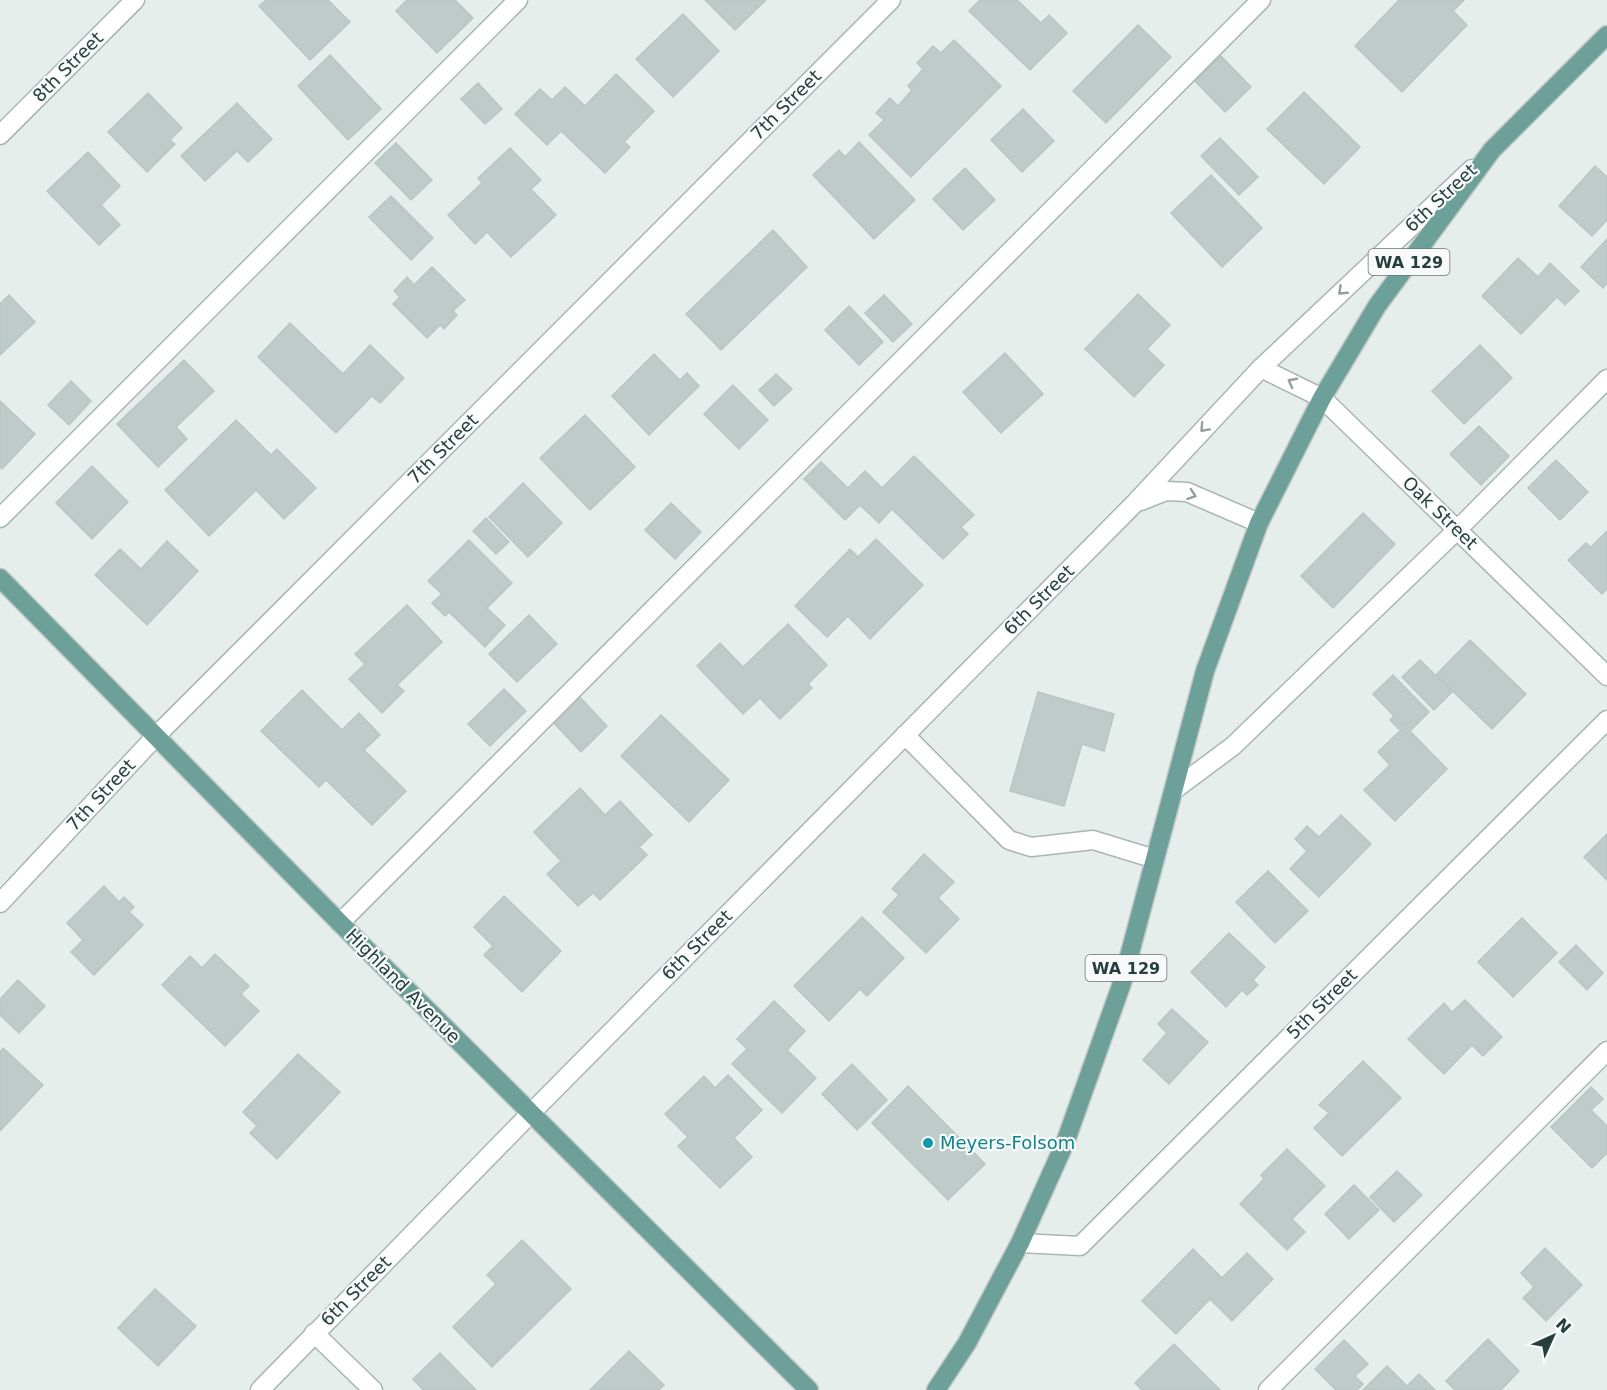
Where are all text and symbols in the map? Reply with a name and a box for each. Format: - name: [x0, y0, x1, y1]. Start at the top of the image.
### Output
- street label: 8th Street: [28, 27, 107, 106]
- street label: 7th Street: [746, 65, 825, 144]
- street label: 6th Street: [1400, 159, 1481, 236]
- road number: WA 129: [1368, 249, 1450, 275]
- one-way arrow: [1339, 283, 1350, 294]
- one-way arrow: [1288, 378, 1298, 389]
- street label: 7th Street: [403, 409, 482, 488]
- one-way arrow: [1200, 422, 1211, 432]
- street label: Oak Street: [1399, 472, 1482, 554]
- one-way arrow: [1186, 488, 1197, 501]
- street label: 6th Street: [999, 560, 1078, 639]
- street label: 7th Street: [62, 754, 139, 835]
- street label: 6th Street: [657, 905, 736, 984]
- street label: Highland Avenue: [342, 924, 465, 1047]
- road number: WA 129: [1086, 955, 1166, 981]
- street label: 5th Street: [1282, 964, 1361, 1043]
- place label: Meyers-Folsom: [940, 1132, 1075, 1153]
- marker: Meyers-Folsom: [921, 1136, 935, 1150]
- street label: 6th Street: [316, 1251, 395, 1330]
- north arrow: [1523, 1306, 1583, 1366]
- text: N: [1552, 1314, 1575, 1337]

